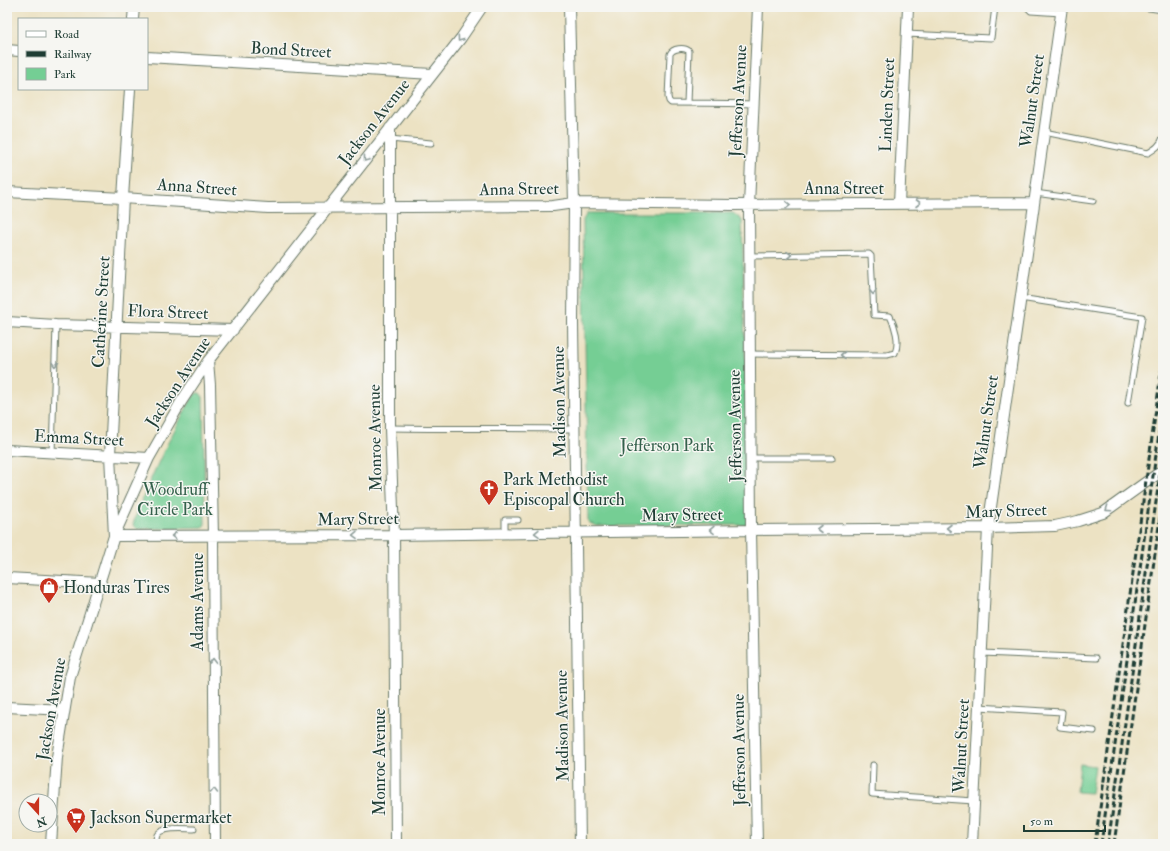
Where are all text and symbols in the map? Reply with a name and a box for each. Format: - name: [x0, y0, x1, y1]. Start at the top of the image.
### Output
- legend: [18, 18, 148, 90]
- text: Road: [54, 27, 79, 42]
- one-way arrow: [457, 35, 465, 42]
- street label: Bond Street: [250, 37, 332, 63]
- street label: Jefferson Avenue: [725, 44, 752, 159]
- text: Railway: [54, 47, 92, 62]
- street label: Walnut Street: [1015, 52, 1049, 150]
- street label: Linden Street: [875, 57, 899, 153]
- text: Park: [54, 67, 76, 82]
- street label: Jackson Avenue: [333, 75, 415, 171]
- one-way arrow: [364, 154, 371, 161]
- street label: Anna Street: [155, 174, 238, 200]
- street label: Anna Street: [478, 178, 560, 200]
- street label: Anna Street: [803, 178, 884, 199]
- one-way arrow: [915, 199, 921, 207]
- one-way arrow: [785, 200, 791, 209]
- one-way arrow: [786, 251, 792, 259]
- street label: Catherine Street: [88, 255, 114, 369]
- one-way arrow: [868, 289, 877, 295]
- street label: Flora Street: [127, 300, 209, 324]
- street label: Jackson Avenue: [140, 333, 216, 433]
- street label: Madison Avenue: [548, 346, 570, 458]
- one-way arrow: [840, 351, 846, 359]
- one-way arrow: [51, 361, 59, 367]
- street label: Jefferson Avenue: [724, 370, 747, 483]
- street label: Walnut Street: [969, 373, 1003, 471]
- street label: Monroe Avenue: [364, 384, 386, 492]
- street label: Emma Street: [33, 425, 125, 451]
- park label: Jefferson Park: [619, 435, 714, 457]
- place label: Park Methodist Episcopal Church: [503, 469, 625, 511]
- church icon: Park Methodist Episcopal Church: [478, 478, 500, 506]
- park label: Woodruff Circle Park: [137, 479, 213, 520]
- street label: Mary Street: [965, 499, 1048, 524]
- street label: Mary Street: [641, 504, 724, 527]
- one-way arrow: [1105, 504, 1112, 511]
- street label: Mary Street: [317, 508, 400, 531]
- one-way arrow: [946, 524, 952, 532]
- one-way arrow: [816, 525, 822, 533]
- one-way arrow: [709, 526, 715, 534]
- one-way arrow: [534, 529, 540, 537]
- one-way arrow: [352, 531, 358, 539]
- one-way arrow: [171, 532, 177, 540]
- street label: Adams Avenue: [187, 553, 208, 652]
- shop icon: Honduras Tires: [38, 576, 60, 604]
- place label: Honduras Tires: [63, 577, 170, 598]
- street label: Jackson Avenue: [31, 656, 71, 763]
- one-way arrow: [209, 658, 218, 664]
- street label: Madison Avenue: [551, 670, 573, 782]
- street label: Jefferson Avenue: [728, 694, 751, 807]
- street label: Walnut Street: [948, 698, 974, 795]
- street label: Monroe Avenue: [369, 708, 390, 816]
- one-way arrow: [210, 788, 218, 794]
- north arrow: [18, 793, 58, 833]
- supermarket icon: Jackson Supermarket: [65, 806, 87, 834]
- place label: Jackson Supermarket: [89, 807, 232, 829]
- scale bar: [1024, 807, 1105, 833]
- text: N: [33, 814, 49, 830]
- text: 50 m: [1030, 814, 1054, 829]

